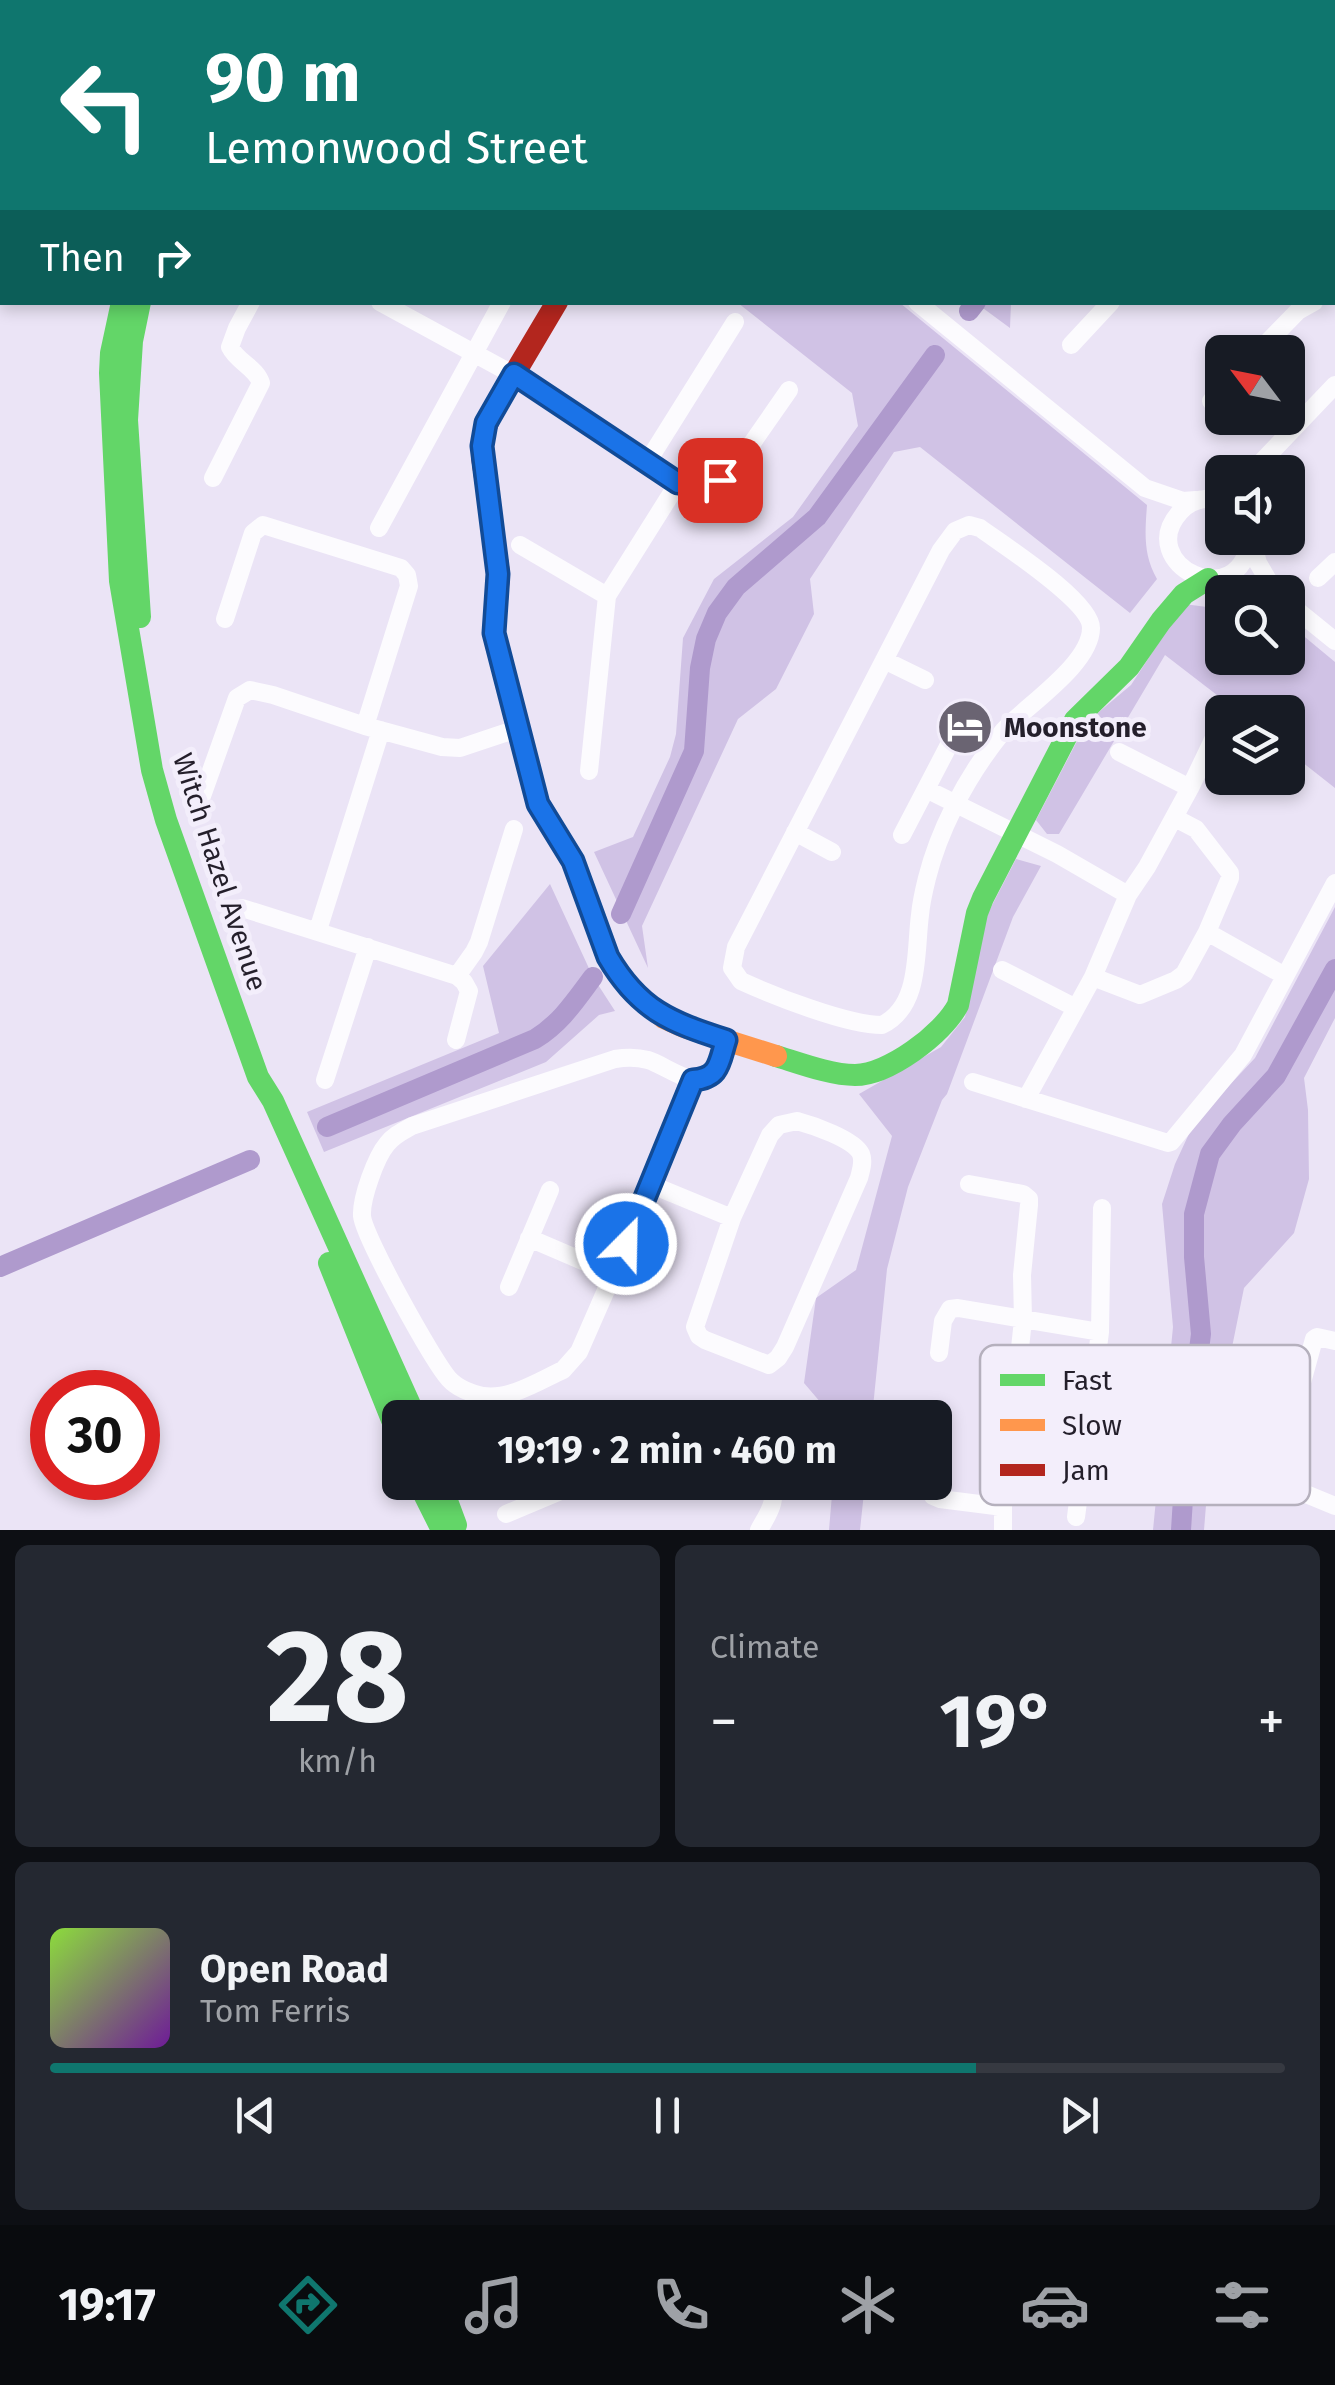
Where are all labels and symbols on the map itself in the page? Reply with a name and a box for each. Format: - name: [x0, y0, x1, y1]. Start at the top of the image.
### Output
- north arrow: [1205, 335, 1305, 435]
- pin: [678, 438, 763, 523]
- hotel icon: Moonstone: [935, 697, 995, 757]
- place label: Moonstone: [1004, 711, 1147, 744]
- street label: Witch Hazel Avenue: [166, 749, 274, 995]
- position arrow: [574, 1192, 678, 1296]
- legend: [980, 1345, 1310, 1505]
- text: Fast: [1062, 1364, 1113, 1397]
- speed limit sign: 30: [30, 1370, 160, 1500]
- text: Slow: [1062, 1409, 1122, 1442]
- text: Jam: [1062, 1454, 1110, 1487]

